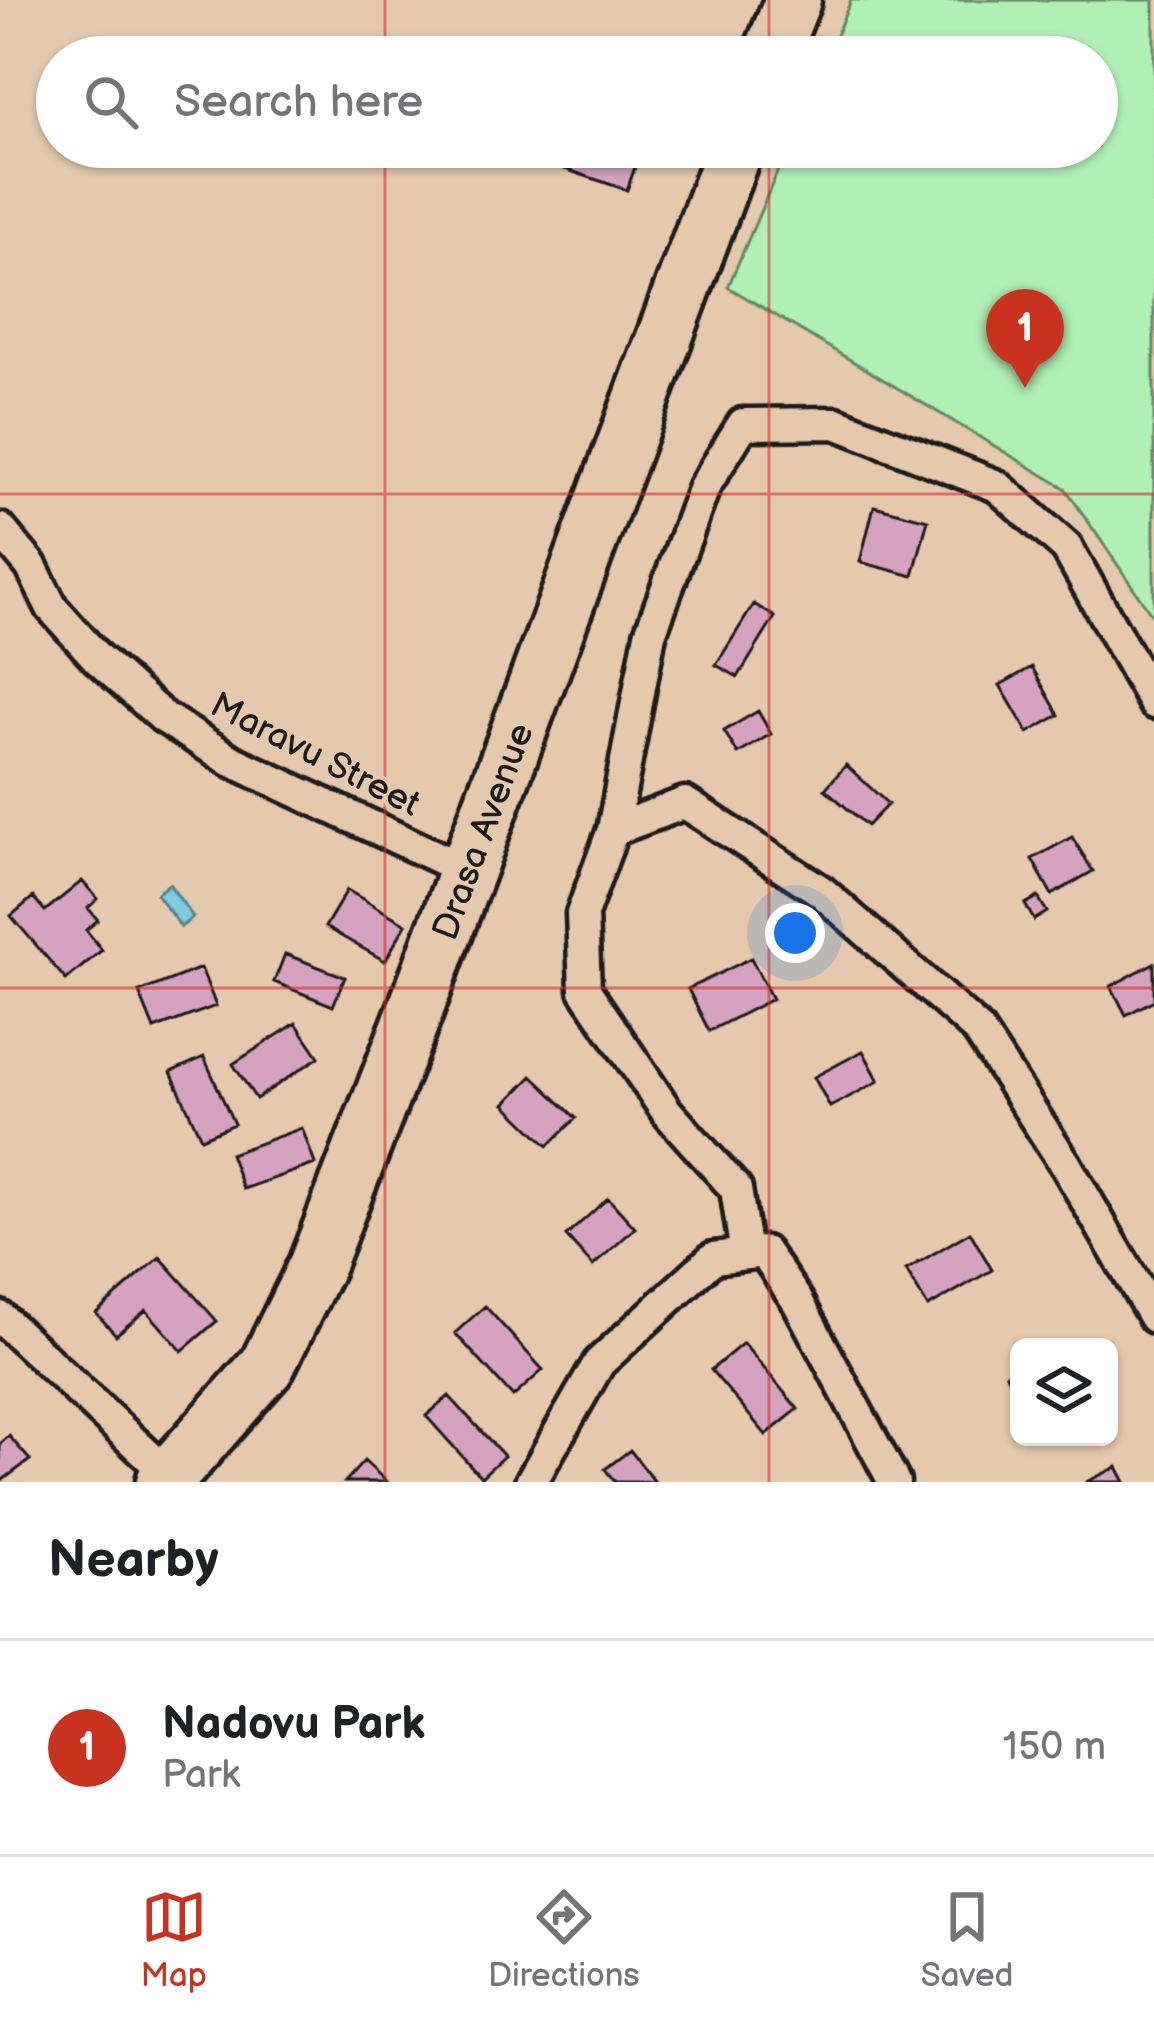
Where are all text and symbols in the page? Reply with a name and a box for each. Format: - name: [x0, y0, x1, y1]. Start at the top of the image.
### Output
- search box: [36, 36, 1118, 168]
- icon: search: [78, 69, 144, 135]
- text: Search here: [174, 75, 423, 130]
- pin: 1: [986, 289, 1064, 388]
- street label: Maravu Street: [203, 684, 427, 826]
- street label: Drasa Avenue: [424, 718, 544, 946]
- your location: [765, 903, 825, 963]
- map controls: [1010, 1338, 1118, 1446]
- button: layers: [1010, 1338, 1118, 1446]
- text: Nearby: [48, 1530, 219, 1591]
- text: Nadovu Park: [162, 1697, 425, 1752]
- text: 1: [79, 1724, 95, 1771]
- text: 150 m: [1003, 1724, 1106, 1771]
- text: Park: [162, 1752, 240, 1799]
- tab: Map: [141, 1884, 207, 1996]
- tab: Directions: [488, 1884, 640, 1996]
- tab: Saved: [921, 1884, 1013, 1996]

